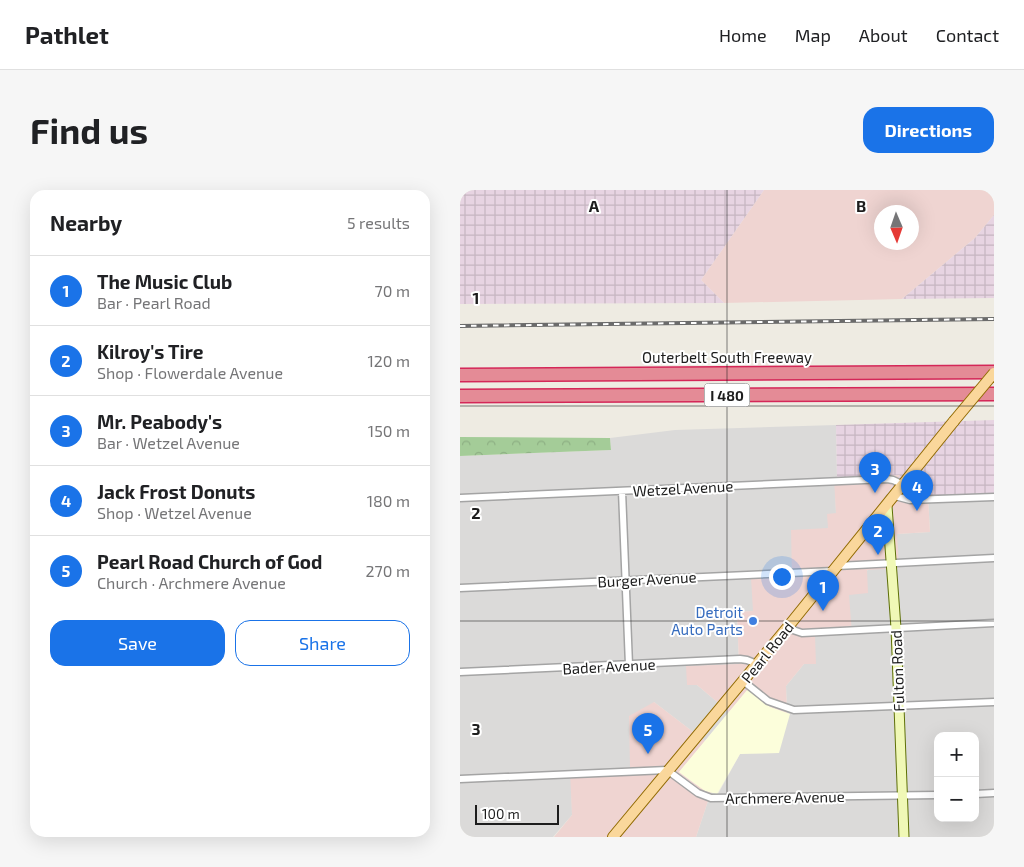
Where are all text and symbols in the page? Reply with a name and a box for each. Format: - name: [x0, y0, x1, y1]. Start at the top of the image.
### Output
- text: Pathlet: [25, 20, 109, 49]
- text: Home: [719, 24, 767, 46]
- text: Map: [795, 24, 831, 46]
- text: About: [859, 24, 908, 46]
- text: Contact: [936, 24, 999, 46]
- button: Directions: [863, 107, 994, 153]
- text: Find us: [30, 109, 148, 151]
- text: A: [589, 196, 600, 215]
- text: B: [856, 196, 866, 215]
- north arrow: [874, 205, 919, 250]
- text: Nearby: [50, 210, 122, 235]
- text: 5 results: [347, 213, 410, 232]
- text: The Music Club: [97, 270, 232, 293]
- text: 1: [63, 281, 69, 300]
- text: 70 m: [375, 281, 410, 300]
- text: 1: [473, 288, 479, 307]
- text: Bar · Pearl Road: [97, 293, 211, 312]
- text: Kilroy's Tire: [97, 340, 203, 363]
- street label: Outerbelt South Freeway: [642, 348, 812, 366]
- text: 2: [61, 351, 71, 370]
- text: 120 m: [367, 351, 410, 370]
- text: Shop · Flowerdale Avenue: [97, 363, 283, 382]
- road number: I 480: [704, 384, 750, 406]
- text: Mr. Peabody's: [97, 410, 222, 433]
- text: 3: [61, 421, 71, 440]
- text: 150 m: [368, 421, 410, 440]
- text: Bar · Wetzel Avenue: [97, 433, 240, 452]
- pin: 3: [859, 452, 891, 493]
- pin: 4: [901, 470, 933, 511]
- street label: Wetzel Avenue: [632, 476, 734, 500]
- text: Jack Frost Donuts: [97, 480, 255, 503]
- text: 4: [61, 491, 71, 510]
- text: 180 m: [367, 491, 410, 510]
- text: Shop · Wetzel Avenue: [97, 503, 252, 522]
- text: 2: [471, 503, 481, 522]
- pin: 2: [862, 514, 894, 555]
- text: Pearl Road Church of God: [97, 550, 322, 573]
- text: 5: [62, 561, 70, 580]
- text: 270 m: [366, 561, 410, 580]
- your location: [769, 564, 795, 590]
- street label: Burger Avenue: [597, 567, 697, 591]
- pin: 1: [807, 570, 839, 611]
- text: Church · Archmere Avenue: [97, 573, 286, 592]
- place label: Detroit Auto Parts: [671, 603, 743, 638]
- marker: Detroit Auto Parts: [747, 615, 759, 627]
- street label: Pearl Road: [737, 618, 797, 686]
- button: Save: [50, 620, 225, 666]
- button: Share: [235, 620, 410, 666]
- street label: Fulton Road: [887, 630, 907, 712]
- street label: Bader Avenue: [562, 655, 656, 677]
- pin: 5: [632, 713, 664, 754]
- text: 3: [471, 719, 481, 738]
- map controls: [934, 732, 979, 822]
- button: +: [934, 732, 979, 777]
- button: −: [934, 777, 979, 822]
- street label: Archmere Avenue: [725, 787, 845, 807]
- scale bar: [475, 802, 559, 825]
- text: 100 m: [482, 805, 520, 822]

